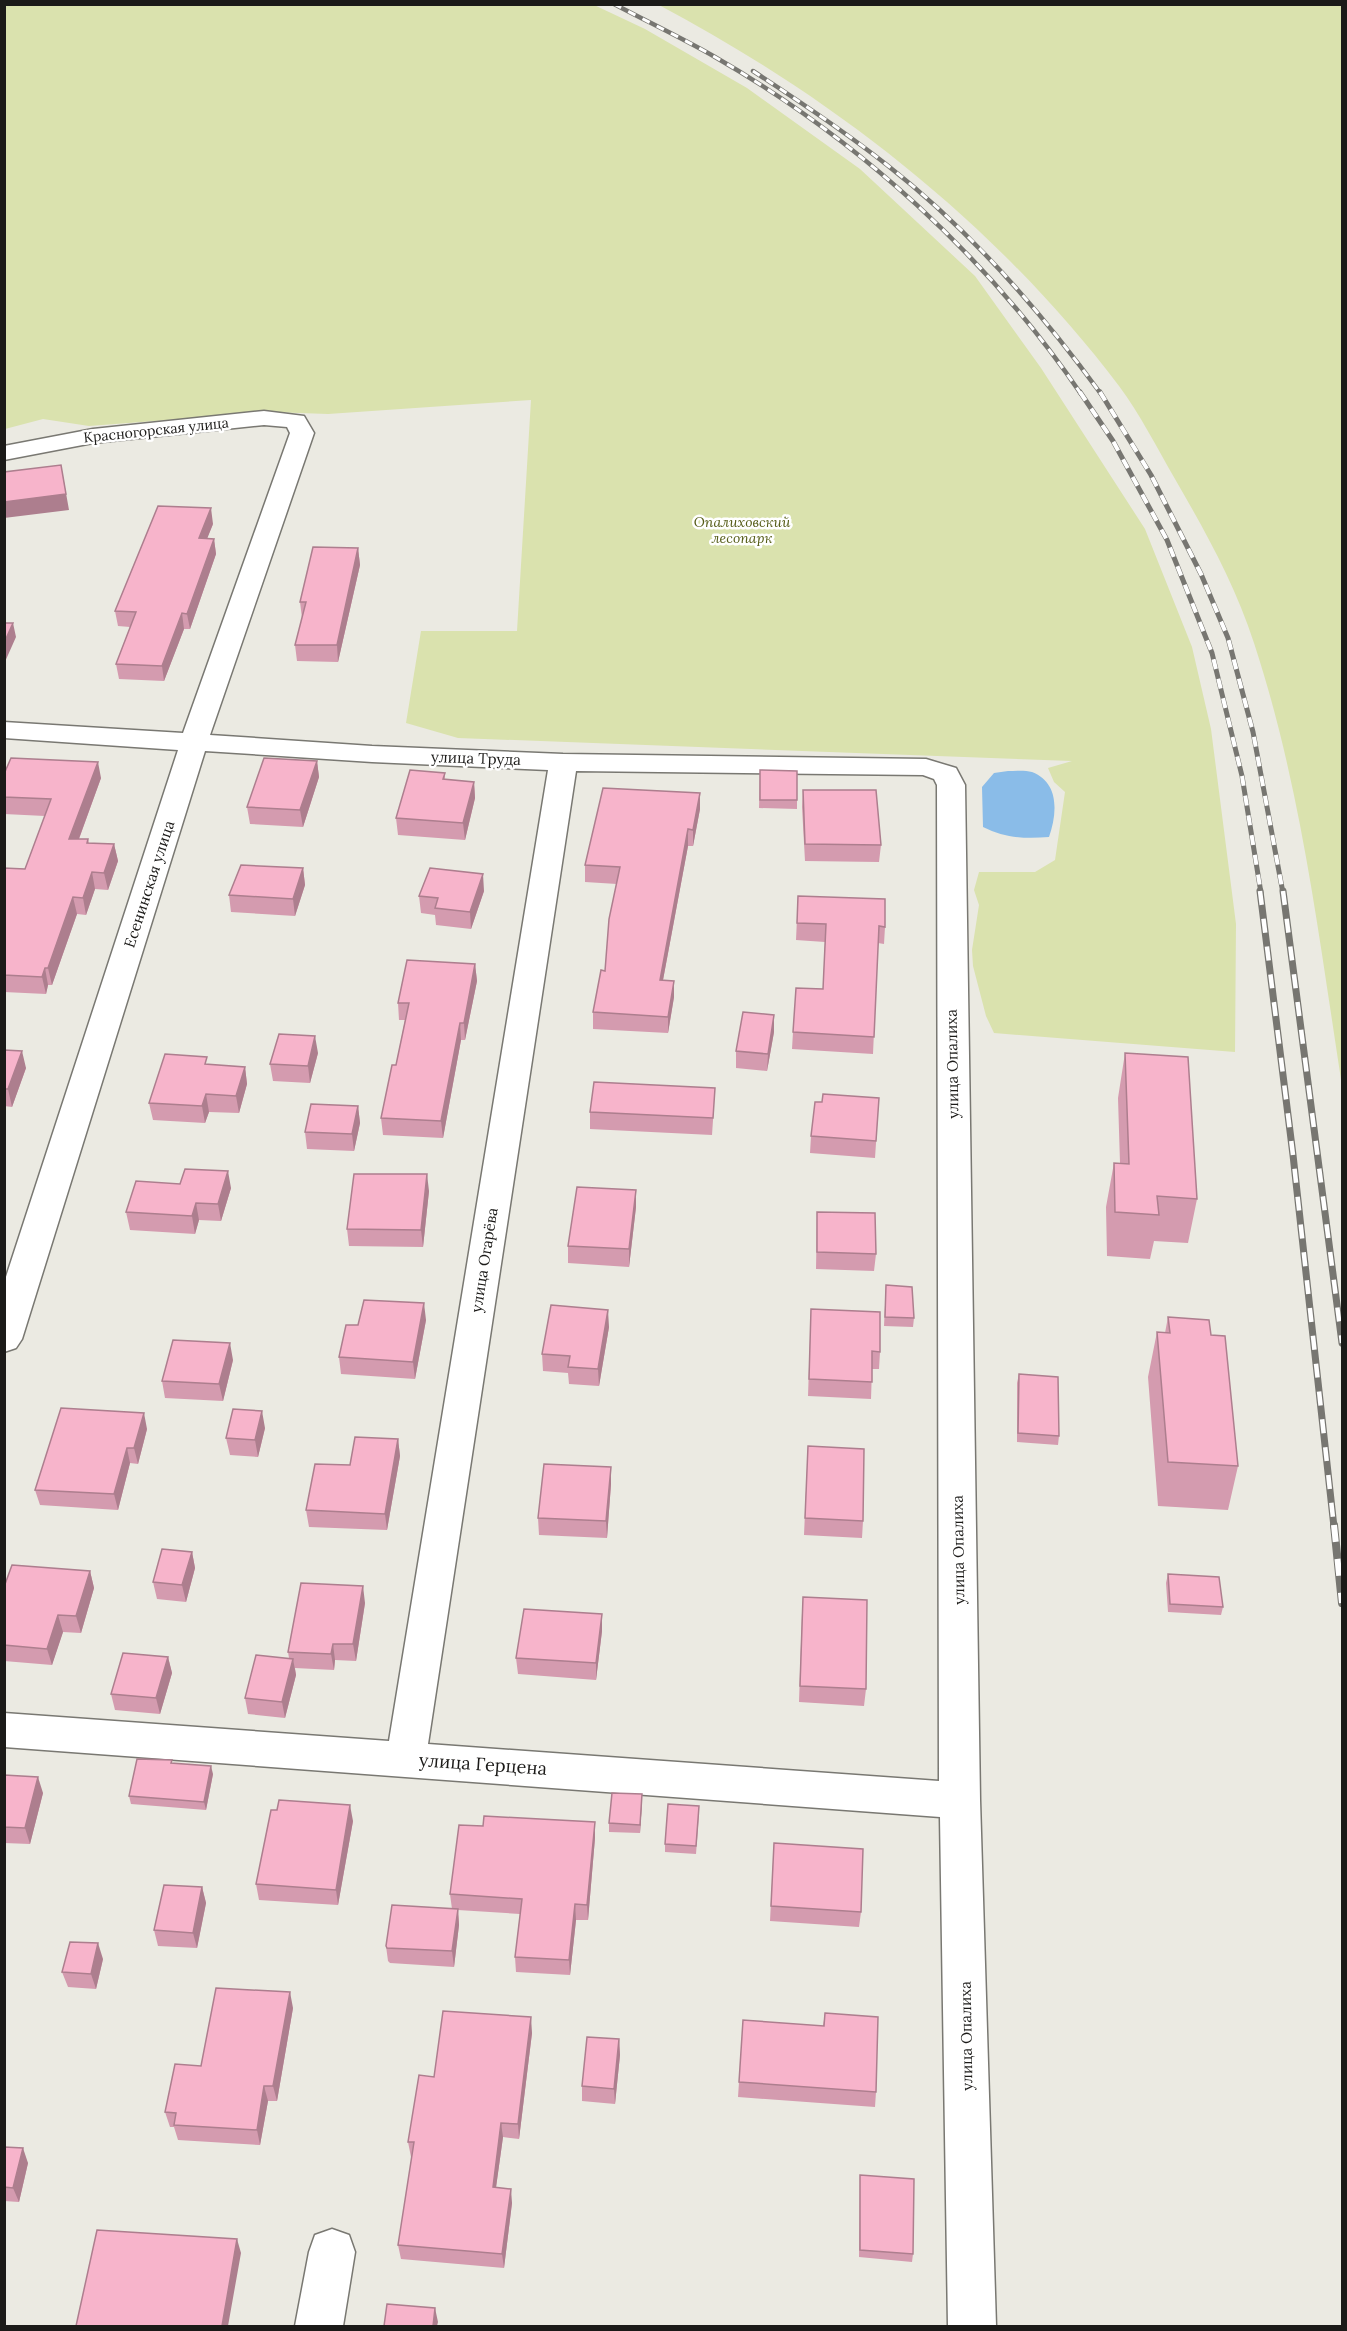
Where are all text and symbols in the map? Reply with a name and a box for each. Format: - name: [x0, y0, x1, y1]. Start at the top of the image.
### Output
- street label: Красногорская улица: [82, 413, 230, 447]
- park label: Опалиховский лесопарк: [694, 513, 791, 547]
- street label: улица Труда: [431, 747, 522, 769]
- street label: Есенинская улица: [119, 818, 179, 950]
- street label: улица Опалиха: [942, 1009, 962, 1119]
- street label: улица Огарёва: [466, 1206, 502, 1314]
- street label: улица Опалиха: [948, 1495, 968, 1605]
- street label: улица Герцена: [418, 1748, 548, 1780]
- street label: улица Опалиха: [956, 1981, 976, 2091]

